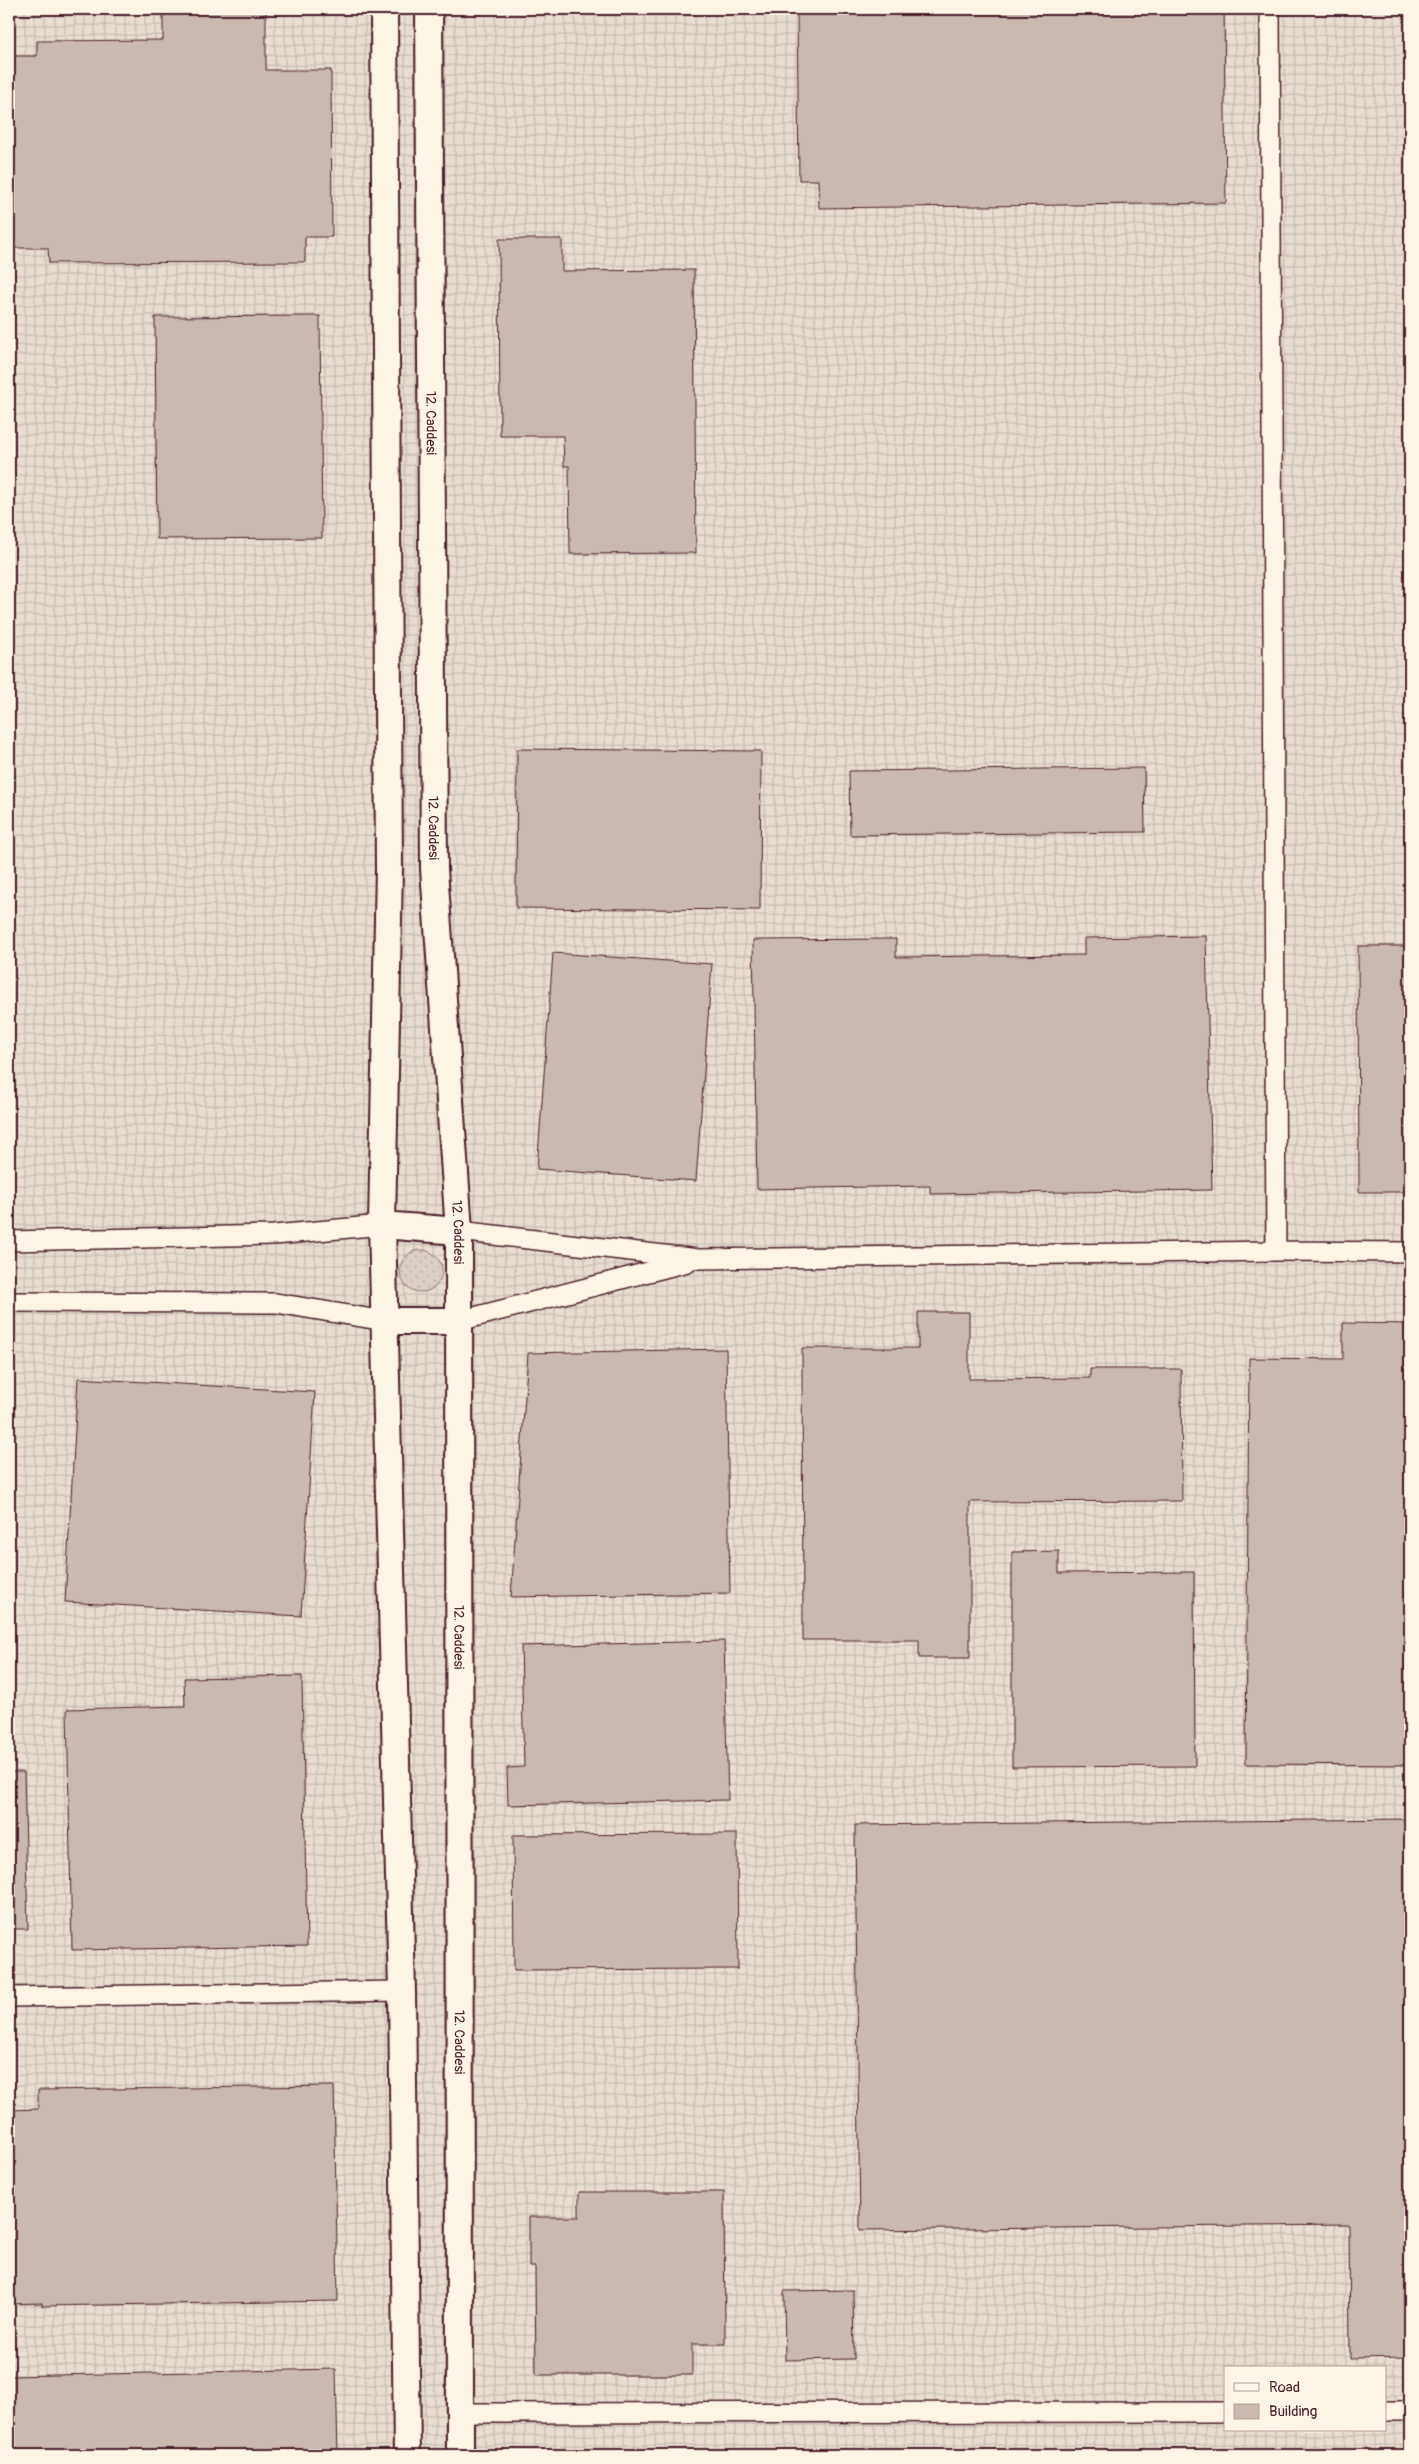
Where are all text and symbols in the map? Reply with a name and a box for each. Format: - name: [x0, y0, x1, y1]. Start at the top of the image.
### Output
- street label: 12. Caddesi: [423, 391, 440, 456]
- street label: 12. Caddesi: [425, 796, 442, 861]
- street label: 12. Caddesi: [448, 1200, 468, 1265]
- street label: 12. Caddesi: [451, 1605, 468, 1670]
- street label: 12. Caddesi: [451, 2010, 468, 2075]
- legend: [1224, 2366, 1386, 2432]
- text: Road: [1269, 2378, 1300, 2397]
- text: Building: [1269, 2402, 1317, 2421]

